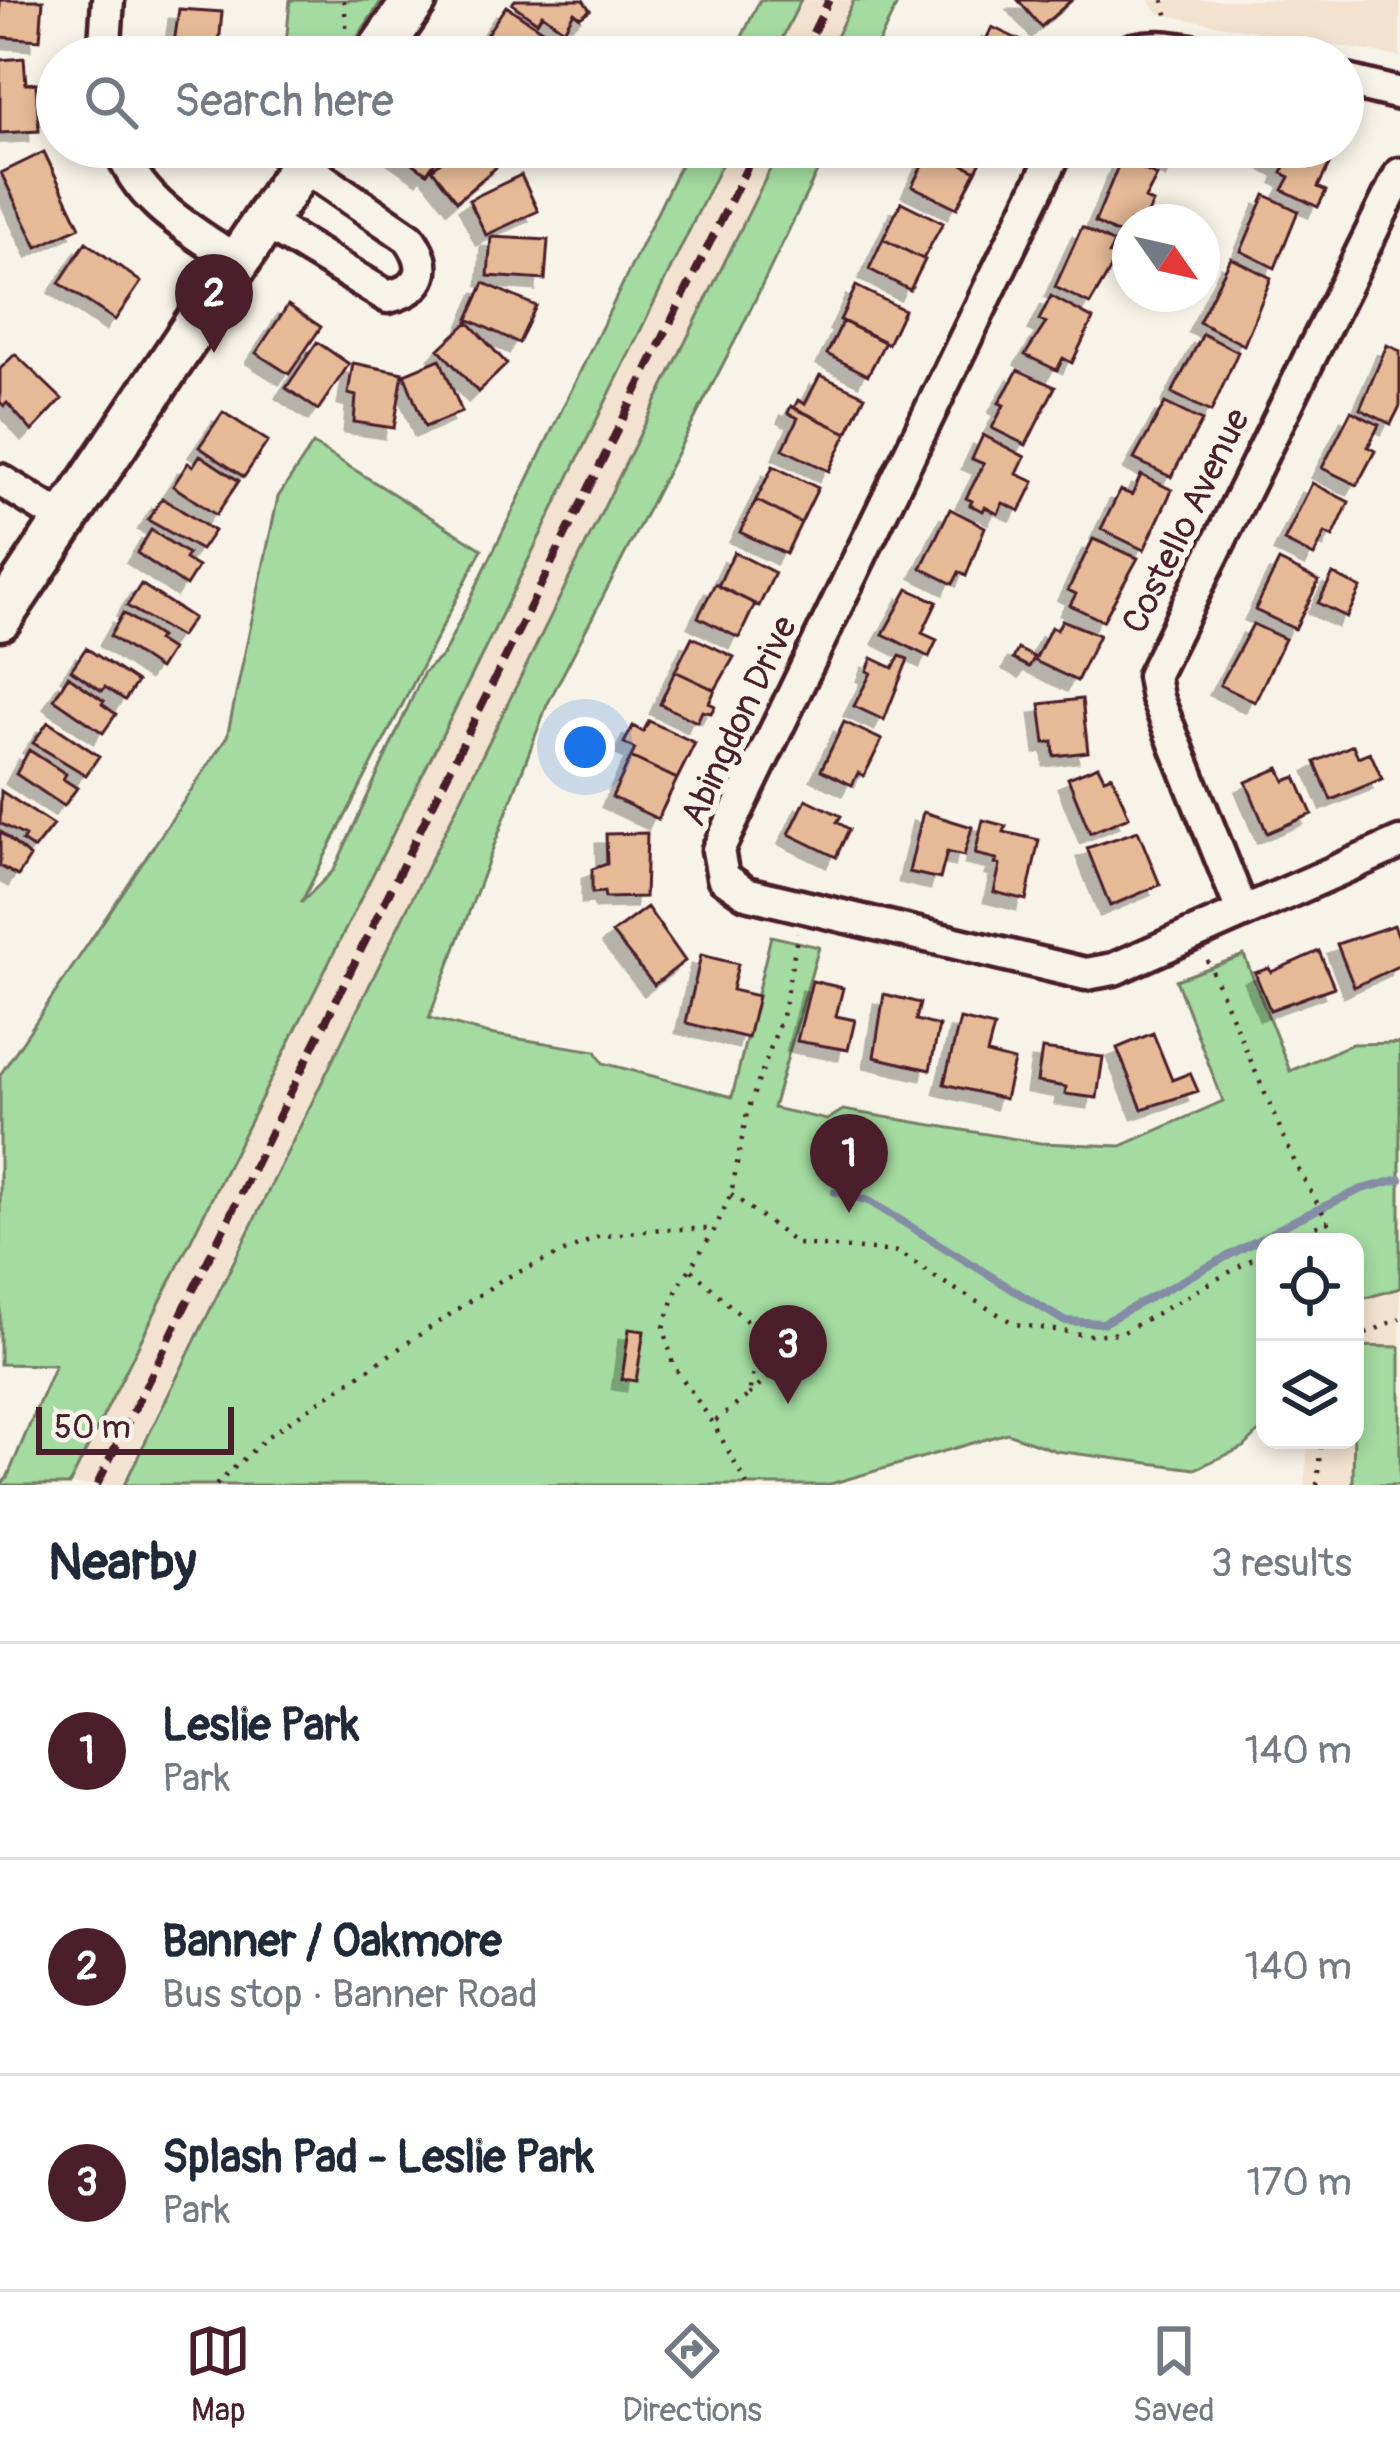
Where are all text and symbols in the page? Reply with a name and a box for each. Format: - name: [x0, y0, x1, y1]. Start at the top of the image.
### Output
- search box: [36, 36, 1364, 168]
- icon: search: [78, 69, 144, 135]
- text: Search here: [174, 74, 394, 130]
- north arrow: [1112, 204, 1220, 312]
- pin: 2: [175, 254, 253, 353]
- street label: Costello Avenue: [1112, 401, 1260, 641]
- street label: Abingdon Drive: [671, 609, 807, 833]
- your location: [555, 717, 615, 777]
- pin: 1: [810, 1114, 888, 1213]
- map controls: [1256, 1233, 1364, 1449]
- button: locate: [1256, 1233, 1364, 1341]
- pin: 3: [749, 1305, 827, 1404]
- button: layers: [1256, 1341, 1364, 1449]
- scale bar: [36, 1401, 234, 1454]
- text: 50 m: [54, 1407, 131, 1448]
- text: Nearby: [48, 1531, 196, 1595]
- text: 3 results: [1211, 1539, 1352, 1588]
- text: Leslie Park: [162, 1698, 359, 1754]
- text: 1: [79, 1726, 95, 1775]
- text: 140 m: [1244, 1726, 1352, 1775]
- text: Park: [162, 1754, 230, 1803]
- text: Banner / Oakmore: [162, 1914, 502, 1970]
- text: 2: [76, 1942, 98, 1991]
- text: 140 m: [1244, 1942, 1352, 1991]
- text: Bus stop · Banner Road: [162, 1970, 538, 2019]
- text: Splash Pad - Leslie Park: [162, 2130, 594, 2186]
- text: 3: [76, 2158, 98, 2207]
- text: 170 m: [1246, 2158, 1352, 2207]
- text: Park: [162, 2186, 230, 2235]
- tab: Map: [185, 2318, 251, 2431]
- tab: Directions: [622, 2318, 762, 2431]
- tab: Saved: [1133, 2318, 1215, 2431]

